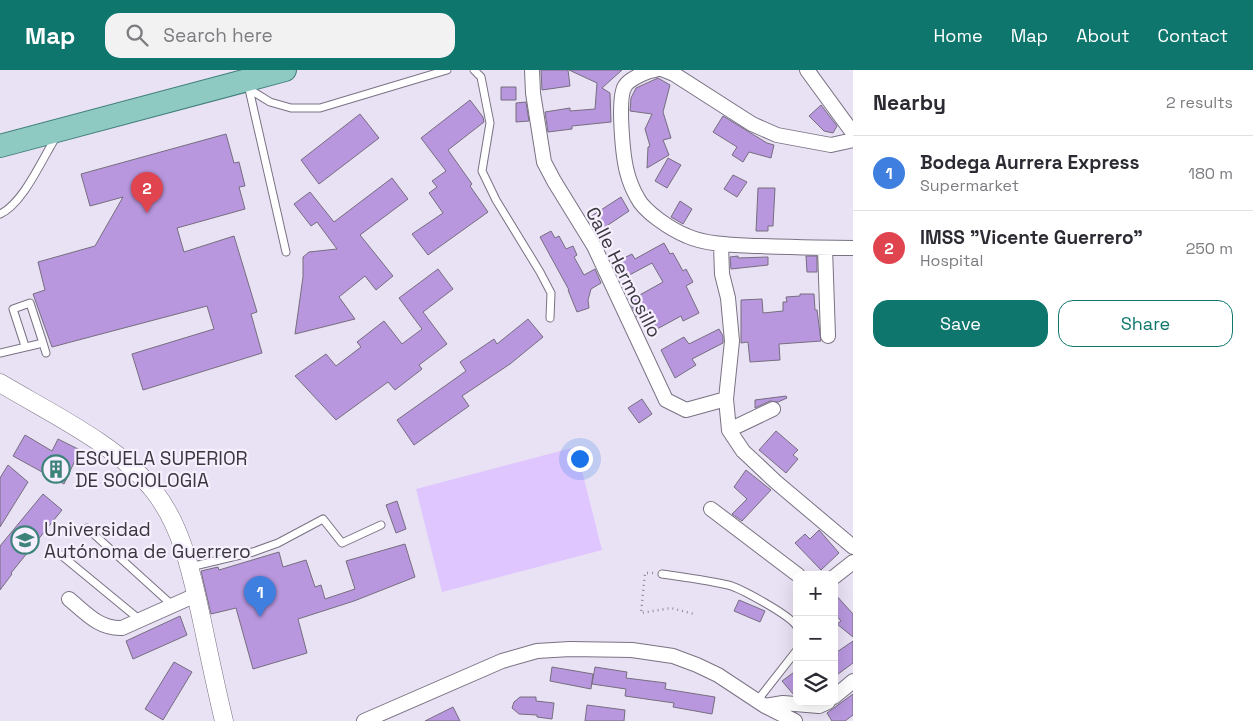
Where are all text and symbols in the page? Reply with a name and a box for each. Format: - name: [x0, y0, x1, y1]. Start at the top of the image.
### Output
- search box: [105, 13, 455, 58]
- text: Map: [25, 20, 75, 51]
- icon: search: [123, 21, 151, 49]
- text: Search here: [163, 23, 273, 48]
- text: Home: [934, 24, 983, 47]
- text: Map: [1011, 24, 1048, 47]
- text: About: [1076, 24, 1130, 47]
- text: Contact: [1158, 24, 1228, 47]
- text: Nearby: [873, 89, 946, 116]
- text: 2 results: [1166, 92, 1233, 113]
- text: Bodega Aurrera Express: [920, 150, 1140, 175]
- text: 1: [885, 163, 893, 184]
- text: 180 m: [1188, 163, 1233, 184]
- pin: 2: [131, 172, 163, 213]
- text: Supermarket: [920, 175, 1019, 196]
- street label: Calle Hermosillo: [580, 203, 667, 342]
- text: IMSS "Vicente Guerrero": [920, 225, 1143, 250]
- text: 2: [884, 238, 894, 259]
- text: 250 m: [1186, 238, 1233, 259]
- text: Hospital: [920, 250, 983, 271]
- button: Save: [873, 300, 1048, 347]
- button: Share: [1058, 300, 1233, 347]
- place label: ESCUELA SUPERIOR DE SOCIOLOGIA: [75, 446, 248, 493]
- your location: [567, 446, 593, 472]
- building icon: ESCUELA SUPERIOR DE SOCIOLOGIA: [41, 454, 71, 484]
- place label: Universidad Autónoma de Guerrero: [44, 517, 251, 564]
- school or university icon: Universidad Autónoma de Guerrero: [10, 525, 40, 555]
- map controls: [793, 571, 838, 706]
- button: +: [793, 571, 838, 616]
- pin: 1: [244, 576, 276, 617]
- button: −: [793, 616, 838, 661]
- button: layers: [793, 661, 838, 706]

